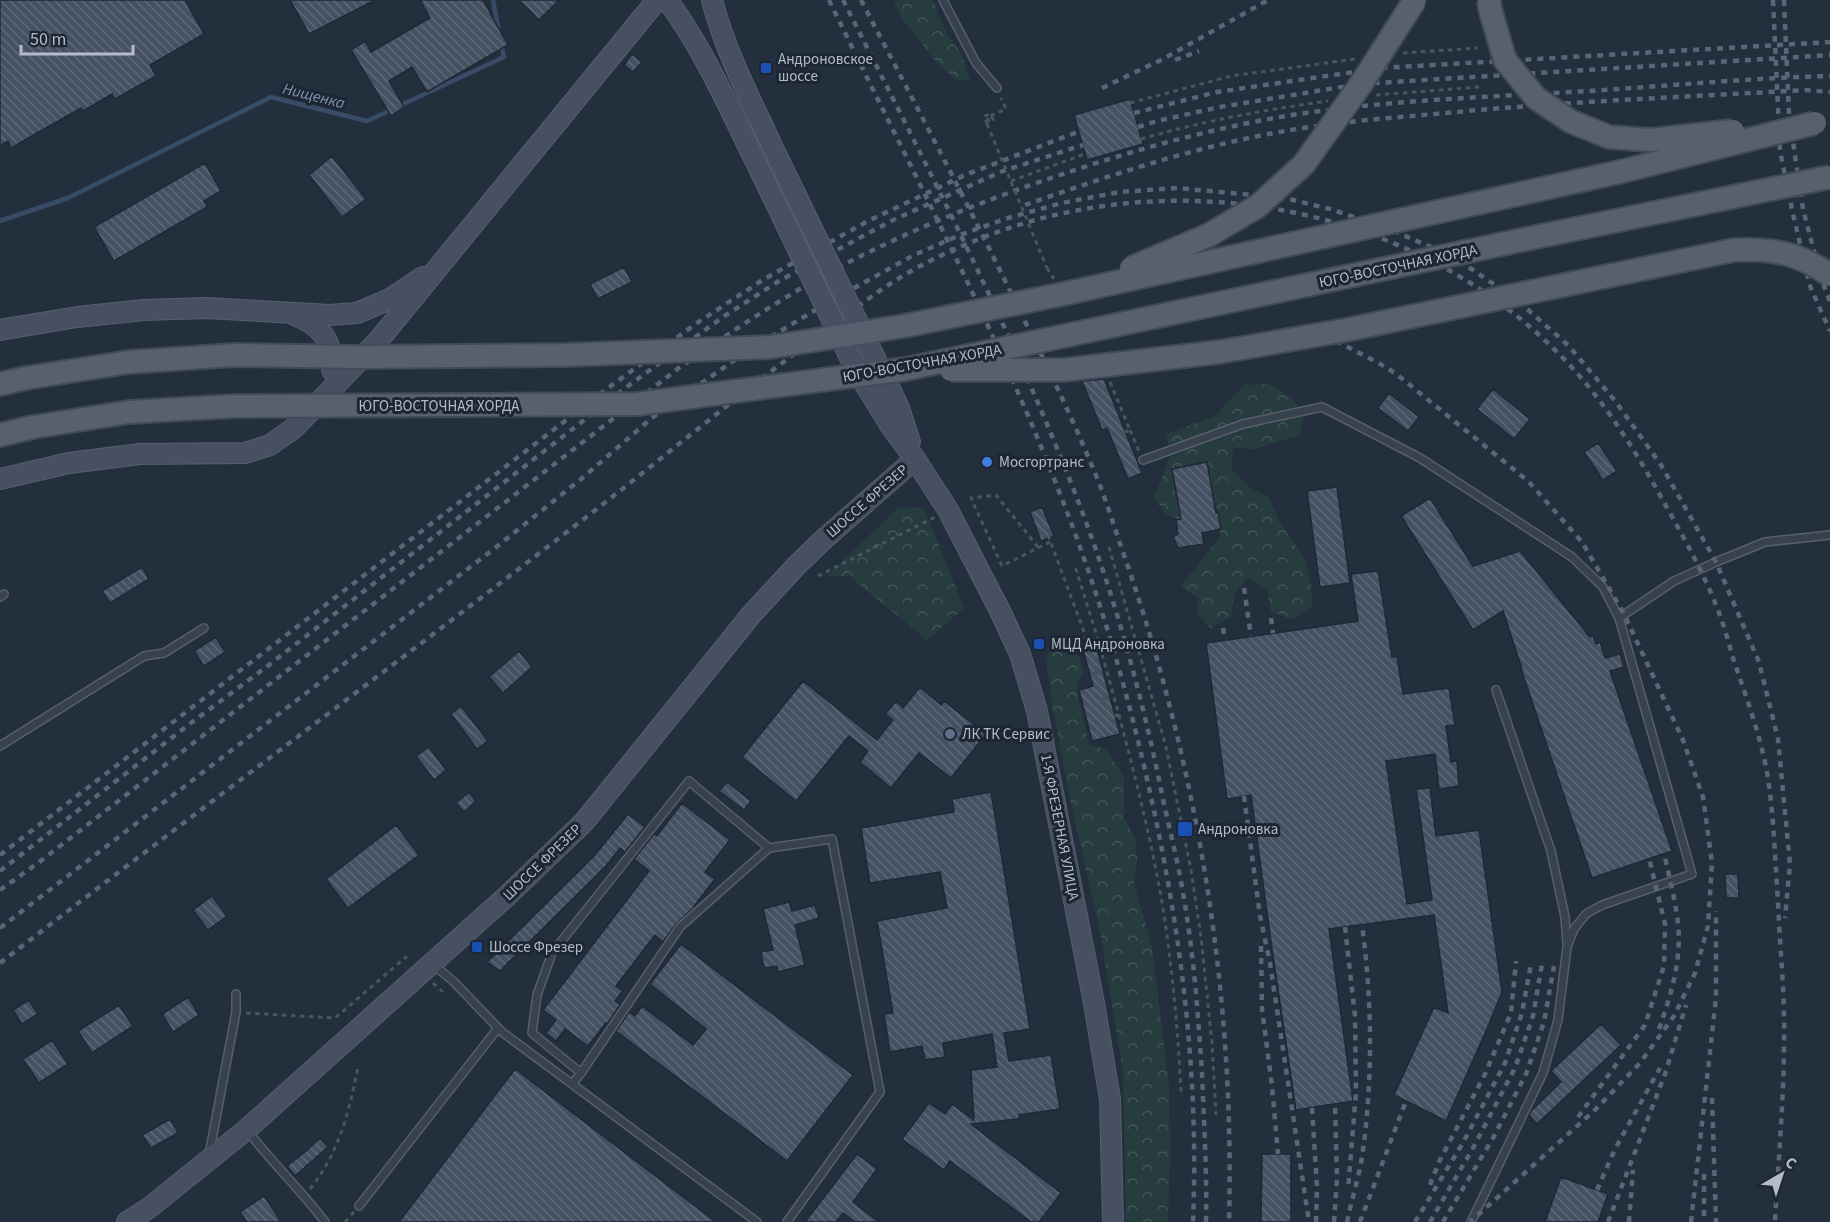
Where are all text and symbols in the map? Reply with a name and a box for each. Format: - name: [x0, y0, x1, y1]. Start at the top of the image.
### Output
- scale bar: [21, 18, 134, 56]
- text: 50 m: [30, 27, 66, 52]
- place label: Андроновское шоссе: [778, 49, 873, 87]
- marker: Андроновское шоссе: [759, 61, 773, 75]
- water label: Нищенка: [280, 78, 348, 114]
- street label: ЮГО-ВОСТОЧНАЯ ХОРДА: [1317, 239, 1480, 293]
- street label: ЮГО-ВОСТОЧНАЯ ХОРДА: [841, 339, 1004, 388]
- street label: ЮГО-ВОСТОЧНАЯ ХОРДА: [359, 396, 520, 417]
- place label: Мосгортранс: [999, 452, 1085, 473]
- marker: Мосгортранс: [980, 455, 994, 469]
- street label: ШОССЕ ФРЕЗЕР: [822, 460, 913, 543]
- place label: МЦД Андроновка: [1051, 634, 1165, 655]
- marker: МЦД Андроновка: [1032, 637, 1046, 651]
- place label: ЛК ТК Сервис: [962, 724, 1050, 745]
- marker: ЛК ТК Сервис: [943, 727, 957, 741]
- street label: 1-Я ФРЕЗЕРНАЯ УЛИЦА: [1035, 752, 1084, 903]
- street label: ШОССЕ ФРЕЗЕР: [498, 819, 586, 905]
- place label: Андроновка: [1198, 819, 1278, 840]
- marker: Андроновка: [1176, 820, 1194, 838]
- place label: Шоссе Фрезер: [489, 937, 583, 958]
- marker: Шоссе Фрезер: [470, 940, 484, 954]
- north arrow: [1752, 1144, 1812, 1204]
- text: С: [1780, 1152, 1801, 1175]

